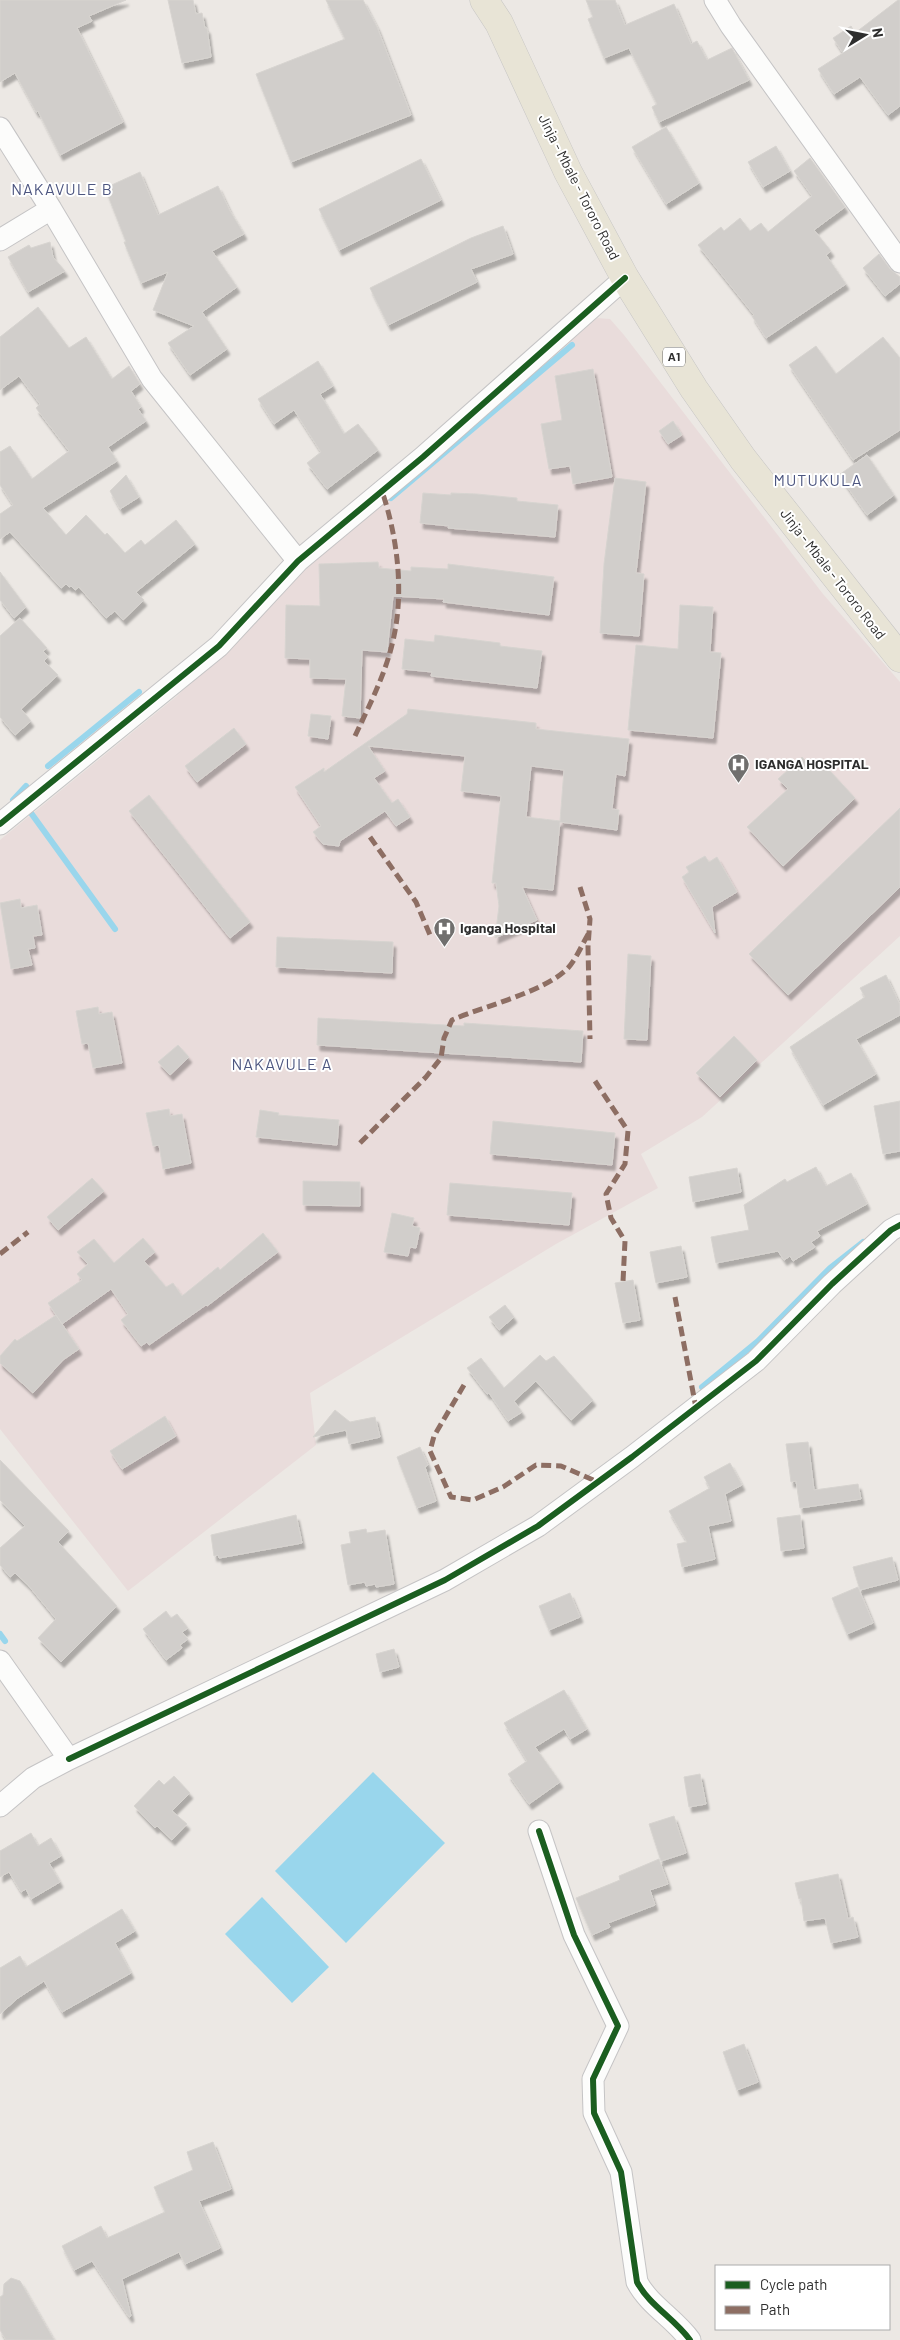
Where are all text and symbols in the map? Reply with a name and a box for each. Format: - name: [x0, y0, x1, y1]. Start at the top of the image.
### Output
- north arrow: [840, 10, 890, 60]
- text: N: [869, 27, 887, 39]
- street label: Jinja - Mbale - Tororo Road: [535, 111, 624, 262]
- district label: NAKAVULE B: [11, 179, 113, 198]
- road number: A1: [663, 348, 685, 367]
- district label: MUTUKULA: [774, 470, 862, 489]
- street label: Jinja - Mbale - Tororo Road: [777, 505, 890, 642]
- hospital icon: IGANGA HOSPITAL: [727, 752, 751, 783]
- place label: IGANGA HOSPITAL: [755, 755, 869, 772]
- hospital icon: Iganga Hospital: [432, 916, 456, 947]
- place label: Iganga Hospital: [460, 919, 556, 936]
- district label: NAKAVULE A: [231, 1054, 333, 1073]
- legend: [715, 2265, 890, 2330]
- text: Cycle path: [760, 2275, 827, 2293]
- text: Path: [760, 2300, 790, 2318]

